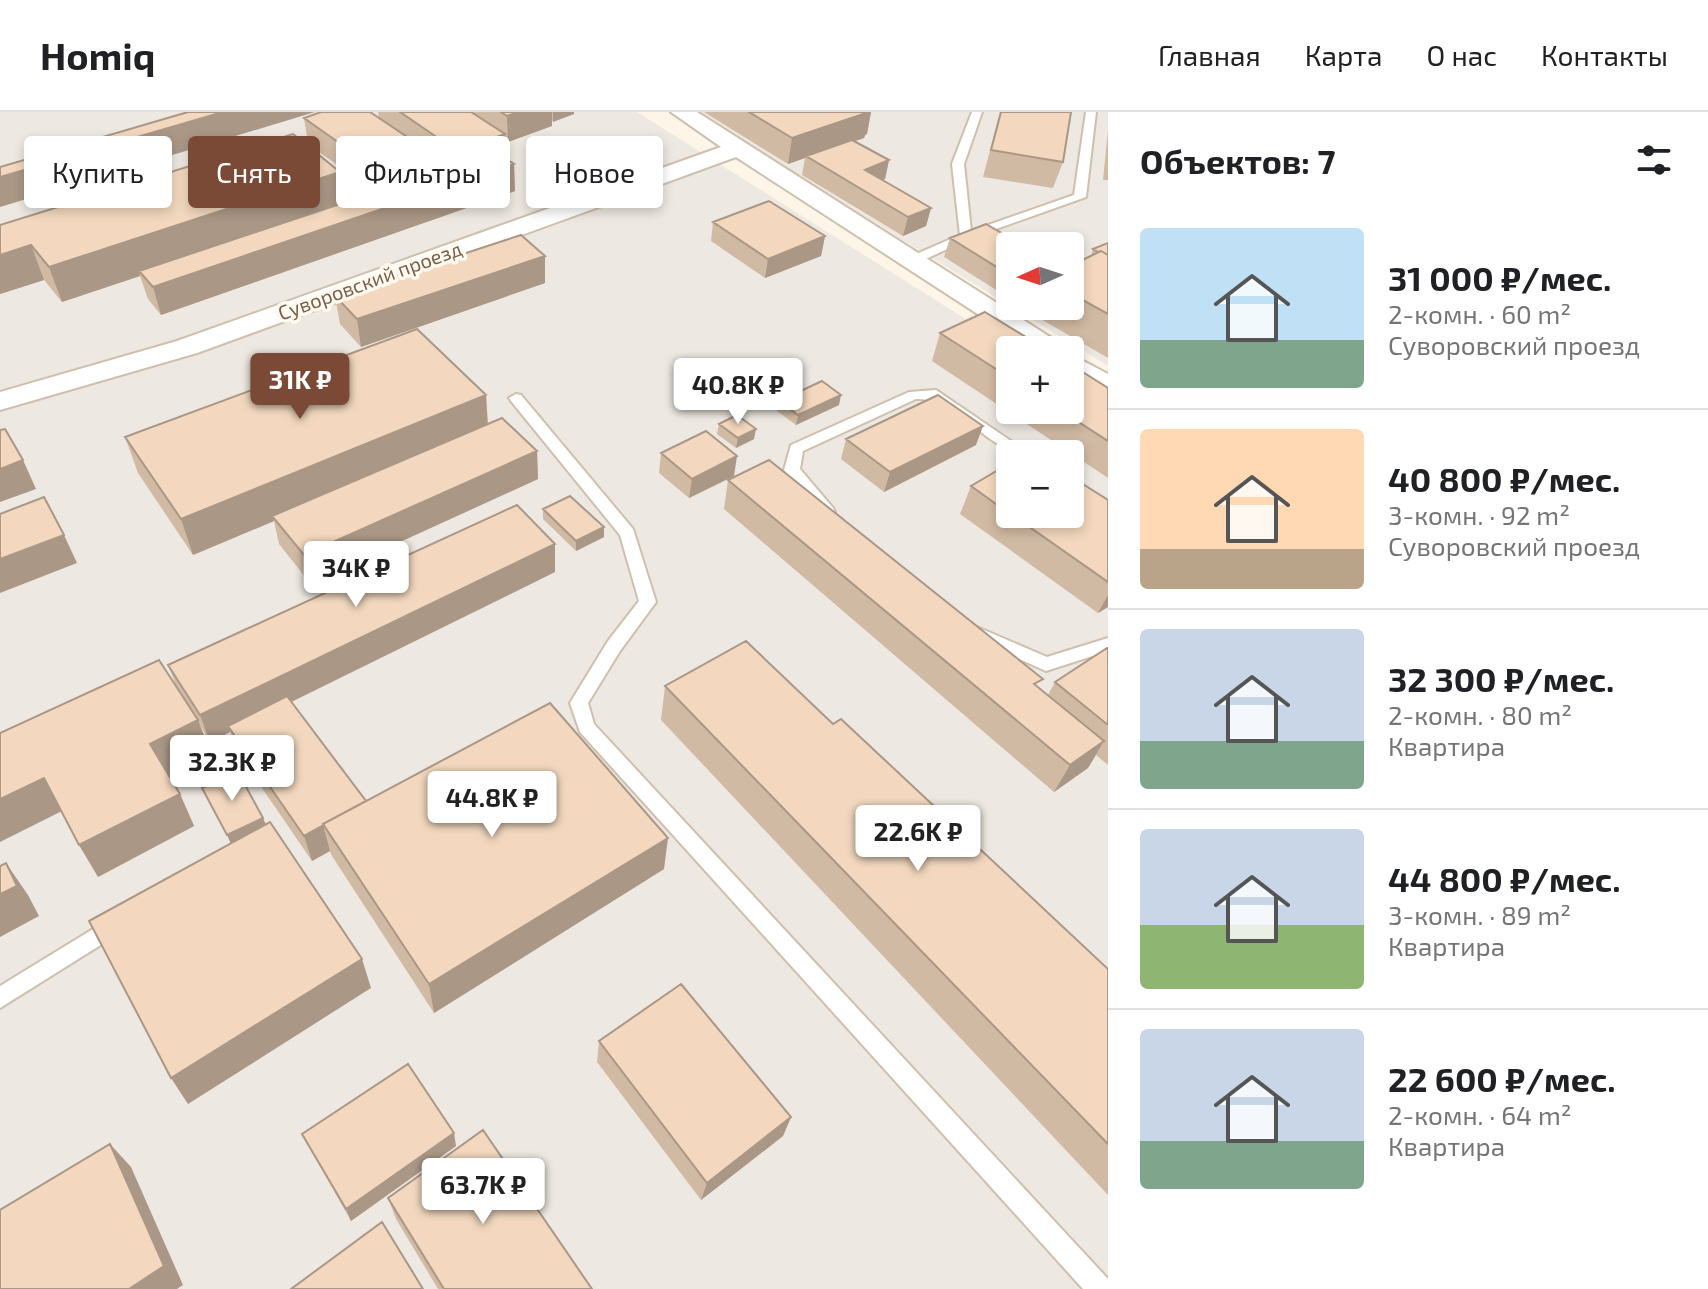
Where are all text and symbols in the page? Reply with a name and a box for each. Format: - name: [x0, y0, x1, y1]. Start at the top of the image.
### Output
- text: Homiq: [40, 32, 155, 78]
- text: Главная: [1158, 38, 1261, 72]
- text: Карта: [1305, 38, 1383, 72]
- text: О нас: [1427, 38, 1497, 72]
- text: Контакты: [1541, 38, 1668, 72]
- chip: Купить: [24, 136, 172, 208]
- chip: Снять: [188, 136, 320, 208]
- chip: Фильтры: [336, 136, 510, 208]
- chip: Новое: [526, 136, 663, 208]
- icon: filters: [1632, 138, 1676, 182]
- text: Объектов: 7: [1140, 140, 1335, 181]
- north arrow: [996, 232, 1084, 320]
- map controls: [996, 232, 1084, 528]
- street label: Суворовский проезд: [274, 236, 465, 325]
- text: 31 000 ₽/мес.: [1388, 257, 1611, 298]
- icon: home: [1204, 260, 1300, 356]
- text: 2-комн. · 60 m²: [1388, 298, 1571, 329]
- text: Суворовский проезд: [1388, 329, 1640, 360]
- button: +: [996, 336, 1084, 424]
- pin: 31K ₽: [244, 353, 356, 421]
- pin: 40.8K ₽: [664, 358, 812, 426]
- text: 31K ₽: [268, 363, 332, 394]
- text: 40.8K ₽: [692, 368, 784, 399]
- button: −: [996, 440, 1084, 528]
- text: 40 800 ₽/мес.: [1388, 458, 1620, 499]
- icon: home: [1204, 461, 1300, 557]
- text: 3-комн. · 92 m²: [1388, 499, 1570, 530]
- text: Суворовский проезд: [1388, 530, 1640, 561]
- pin: 34K ₽: [300, 541, 412, 609]
- text: 34K ₽: [322, 551, 390, 582]
- text: 32 300 ₽/мес.: [1388, 658, 1614, 699]
- icon: home: [1204, 661, 1300, 757]
- text: 2-комн. · 80 m²: [1388, 699, 1572, 730]
- text: Квартира: [1388, 730, 1505, 761]
- pin: 32.3K ₽: [158, 735, 306, 803]
- text: 32.3K ₽: [188, 745, 276, 776]
- pin: 44.8K ₽: [418, 771, 566, 839]
- text: 44.8K ₽: [446, 781, 538, 812]
- pin: 22.6K ₽: [844, 805, 992, 873]
- text: 22.6K ₽: [873, 815, 963, 846]
- text: 44 800 ₽/мес.: [1388, 858, 1620, 899]
- icon: home: [1204, 861, 1300, 957]
- text: 3-комн. · 89 m²: [1388, 899, 1571, 930]
- text: Квартира: [1388, 930, 1505, 961]
- text: 22 600 ₽/мес.: [1388, 1058, 1616, 1099]
- icon: home: [1204, 1061, 1300, 1157]
- text: 2-комн. · 64 m²: [1388, 1099, 1571, 1130]
- text: Квартира: [1388, 1130, 1505, 1161]
- pin: 63.7K ₽: [409, 1158, 557, 1226]
- text: 63.7K ₽: [440, 1168, 526, 1199]

